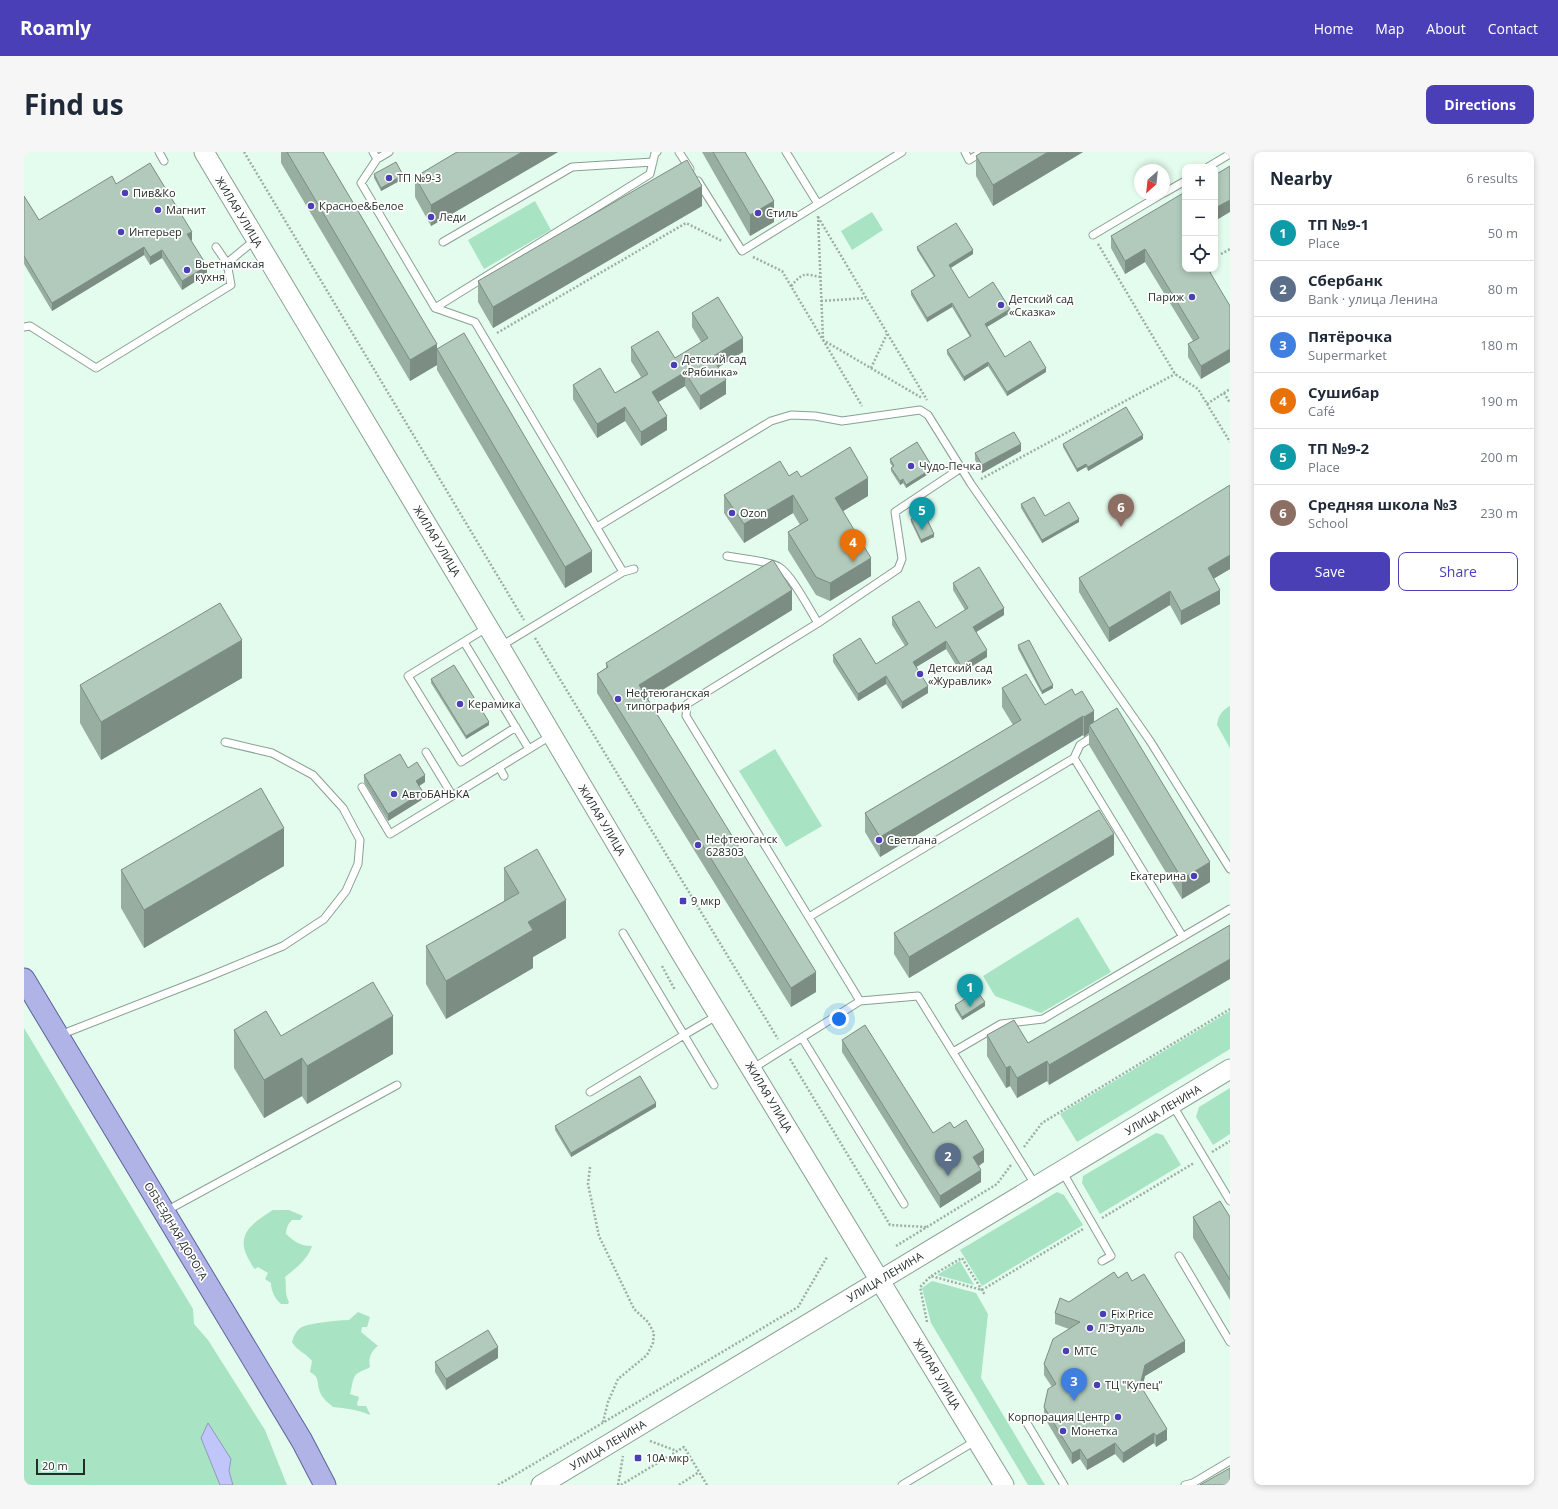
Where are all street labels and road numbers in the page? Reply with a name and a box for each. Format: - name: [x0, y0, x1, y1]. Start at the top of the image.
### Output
- street label: ЖИЛАЯ УЛИЦА: [212, 174, 266, 250]
- street label: ЖИЛАЯ УЛИЦА: [410, 503, 464, 579]
- street label: ЖИЛАЯ УЛИЦА: [575, 782, 629, 858]
- street label: ЖИЛАЯ УЛИЦА: [742, 1059, 796, 1135]
- street label: УЛИЦА ЛЕНИНА: [1122, 1081, 1204, 1138]
- street label: ОБЪЕЗДНАЯ ДОРОГА: [141, 1179, 212, 1283]
- street label: УЛИЦА ЛЕНИНА: [844, 1248, 926, 1305]
- street label: ЖИЛАЯ УЛИЦА: [910, 1336, 964, 1412]
- street label: УЛИЦА ЛЕНИНА: [567, 1416, 649, 1473]

